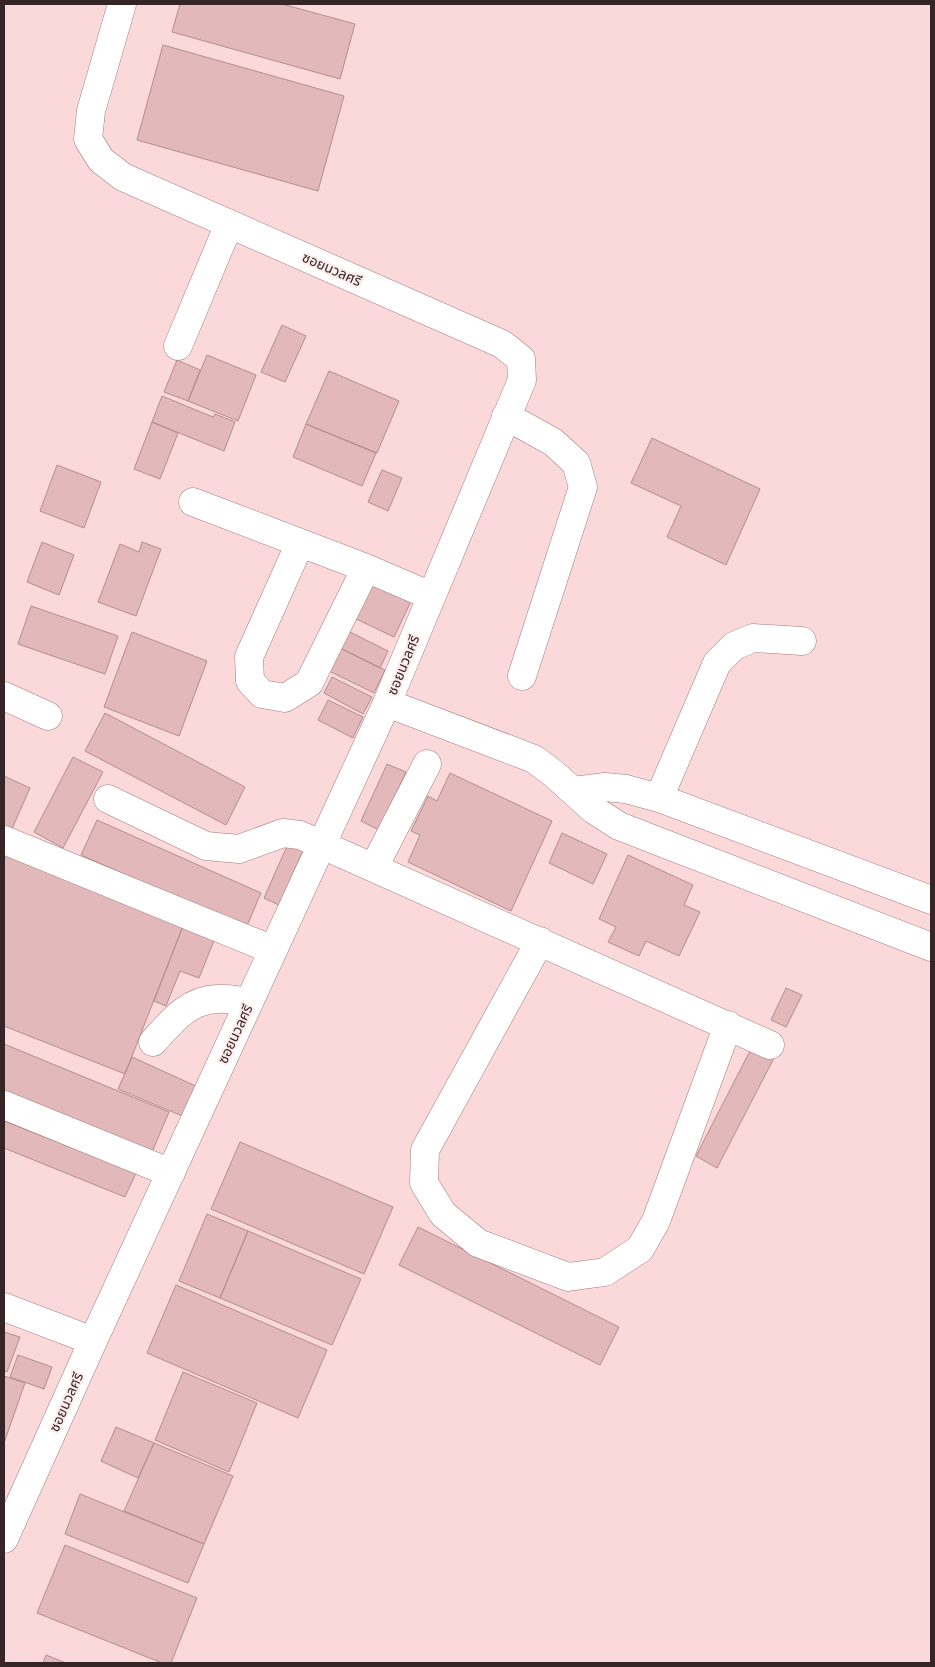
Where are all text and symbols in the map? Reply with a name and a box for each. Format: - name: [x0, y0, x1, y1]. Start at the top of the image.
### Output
- street label: ซอยนวลศรี: [300, 249, 364, 289]
- street label: ซอยนวลศรี: [384, 633, 422, 697]
- street label: ซอยนวลศรี: [214, 1002, 256, 1066]
- street label: ซอยนวลศรี: [46, 1370, 86, 1434]

